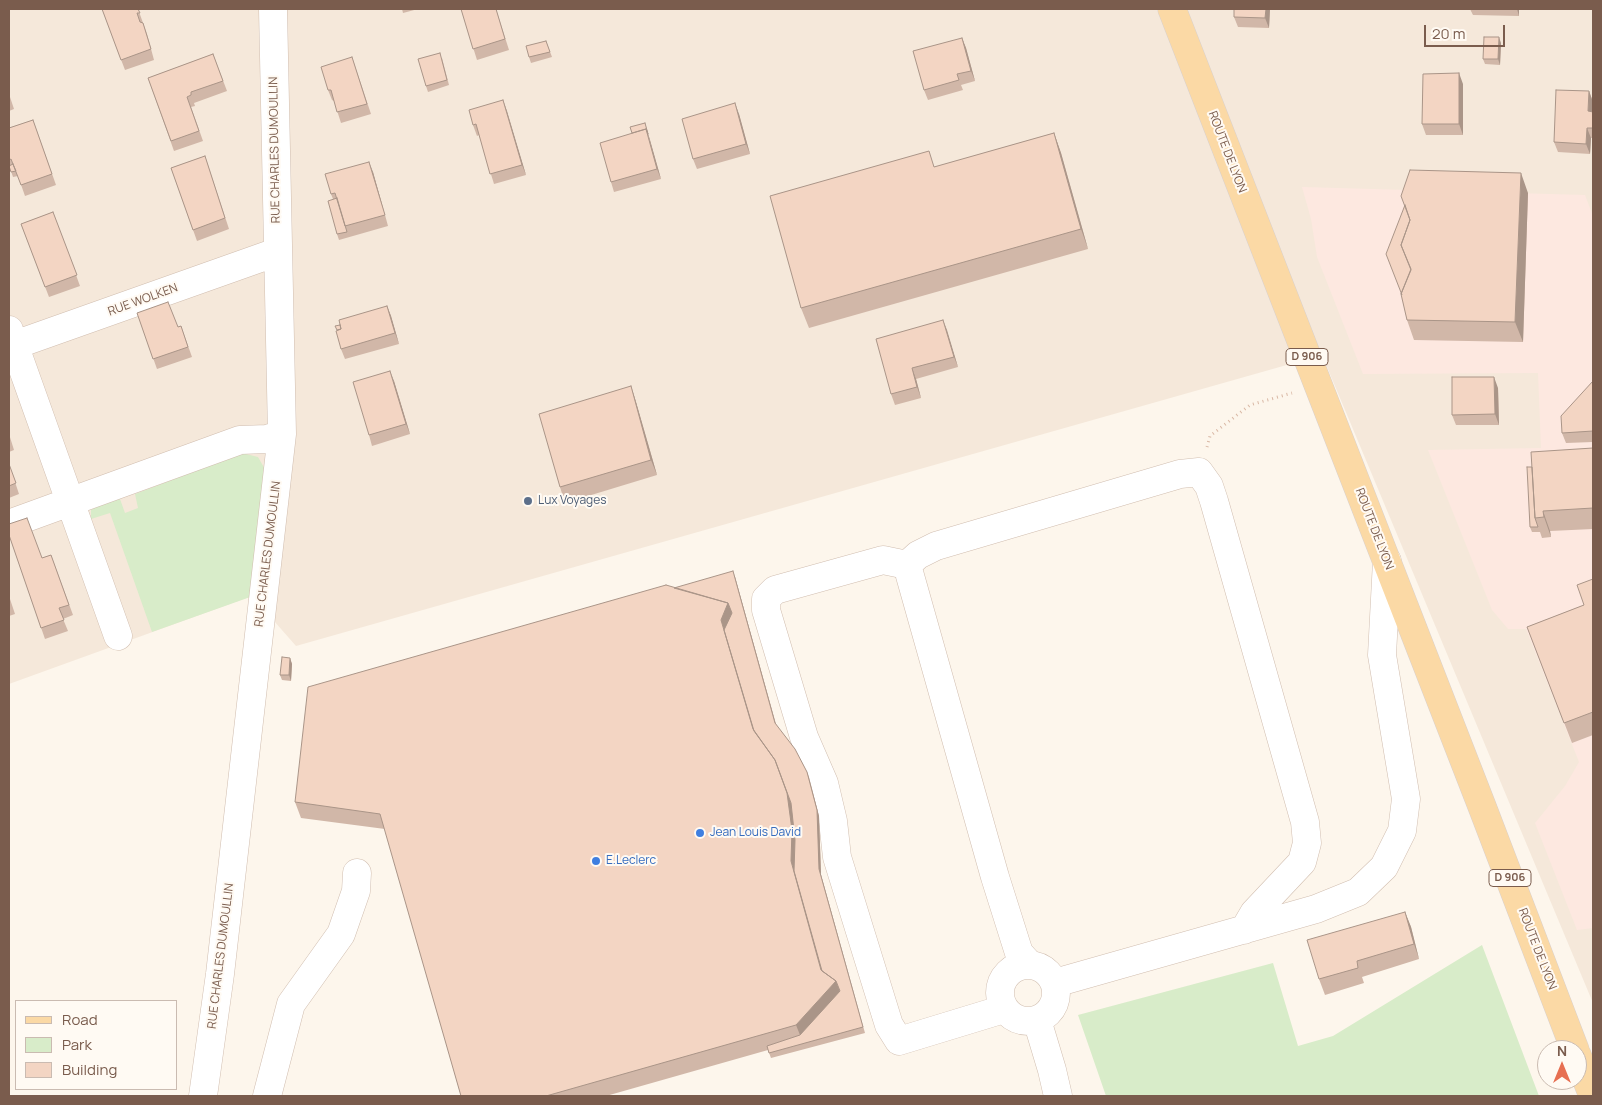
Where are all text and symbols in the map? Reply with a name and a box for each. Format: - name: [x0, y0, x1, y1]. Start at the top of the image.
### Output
- scale bar: [1427, 15, 1508, 47]
- text: 20 m: [1432, 23, 1465, 44]
- street label: RUE CHARLES DUMOULLIN: [267, 77, 283, 223]
- street label: ROUTE DE LYON: [1205, 109, 1249, 195]
- street label: RUE WOLKEN: [106, 281, 180, 319]
- road number: D 906: [1286, 348, 1328, 366]
- street label: RUE CHARLES DUMOULLIN: [252, 480, 284, 628]
- street label: ROUTE DE LYON: [1352, 486, 1396, 572]
- place label: Lux Voyages: [538, 494, 607, 508]
- marker: Lux Voyages: [522, 495, 534, 507]
- place label: Jean Louis David: [710, 826, 801, 840]
- marker: Jean Louis David: [694, 827, 706, 839]
- place label: E.Leclerc: [606, 854, 656, 868]
- marker: E.Leclerc: [590, 855, 602, 867]
- road number: D 906: [1489, 870, 1531, 886]
- street label: RUE CHARLES DUMOULLIN: [205, 882, 237, 1030]
- street label: ROUTE DE LYON: [1515, 906, 1559, 992]
- legend: [15, 1000, 178, 1090]
- text: Road: [62, 1009, 98, 1030]
- text: Park: [62, 1034, 92, 1055]
- north arrow: [1537, 1040, 1587, 1090]
- text: N: [1557, 1041, 1567, 1060]
- text: Building: [62, 1059, 117, 1080]

